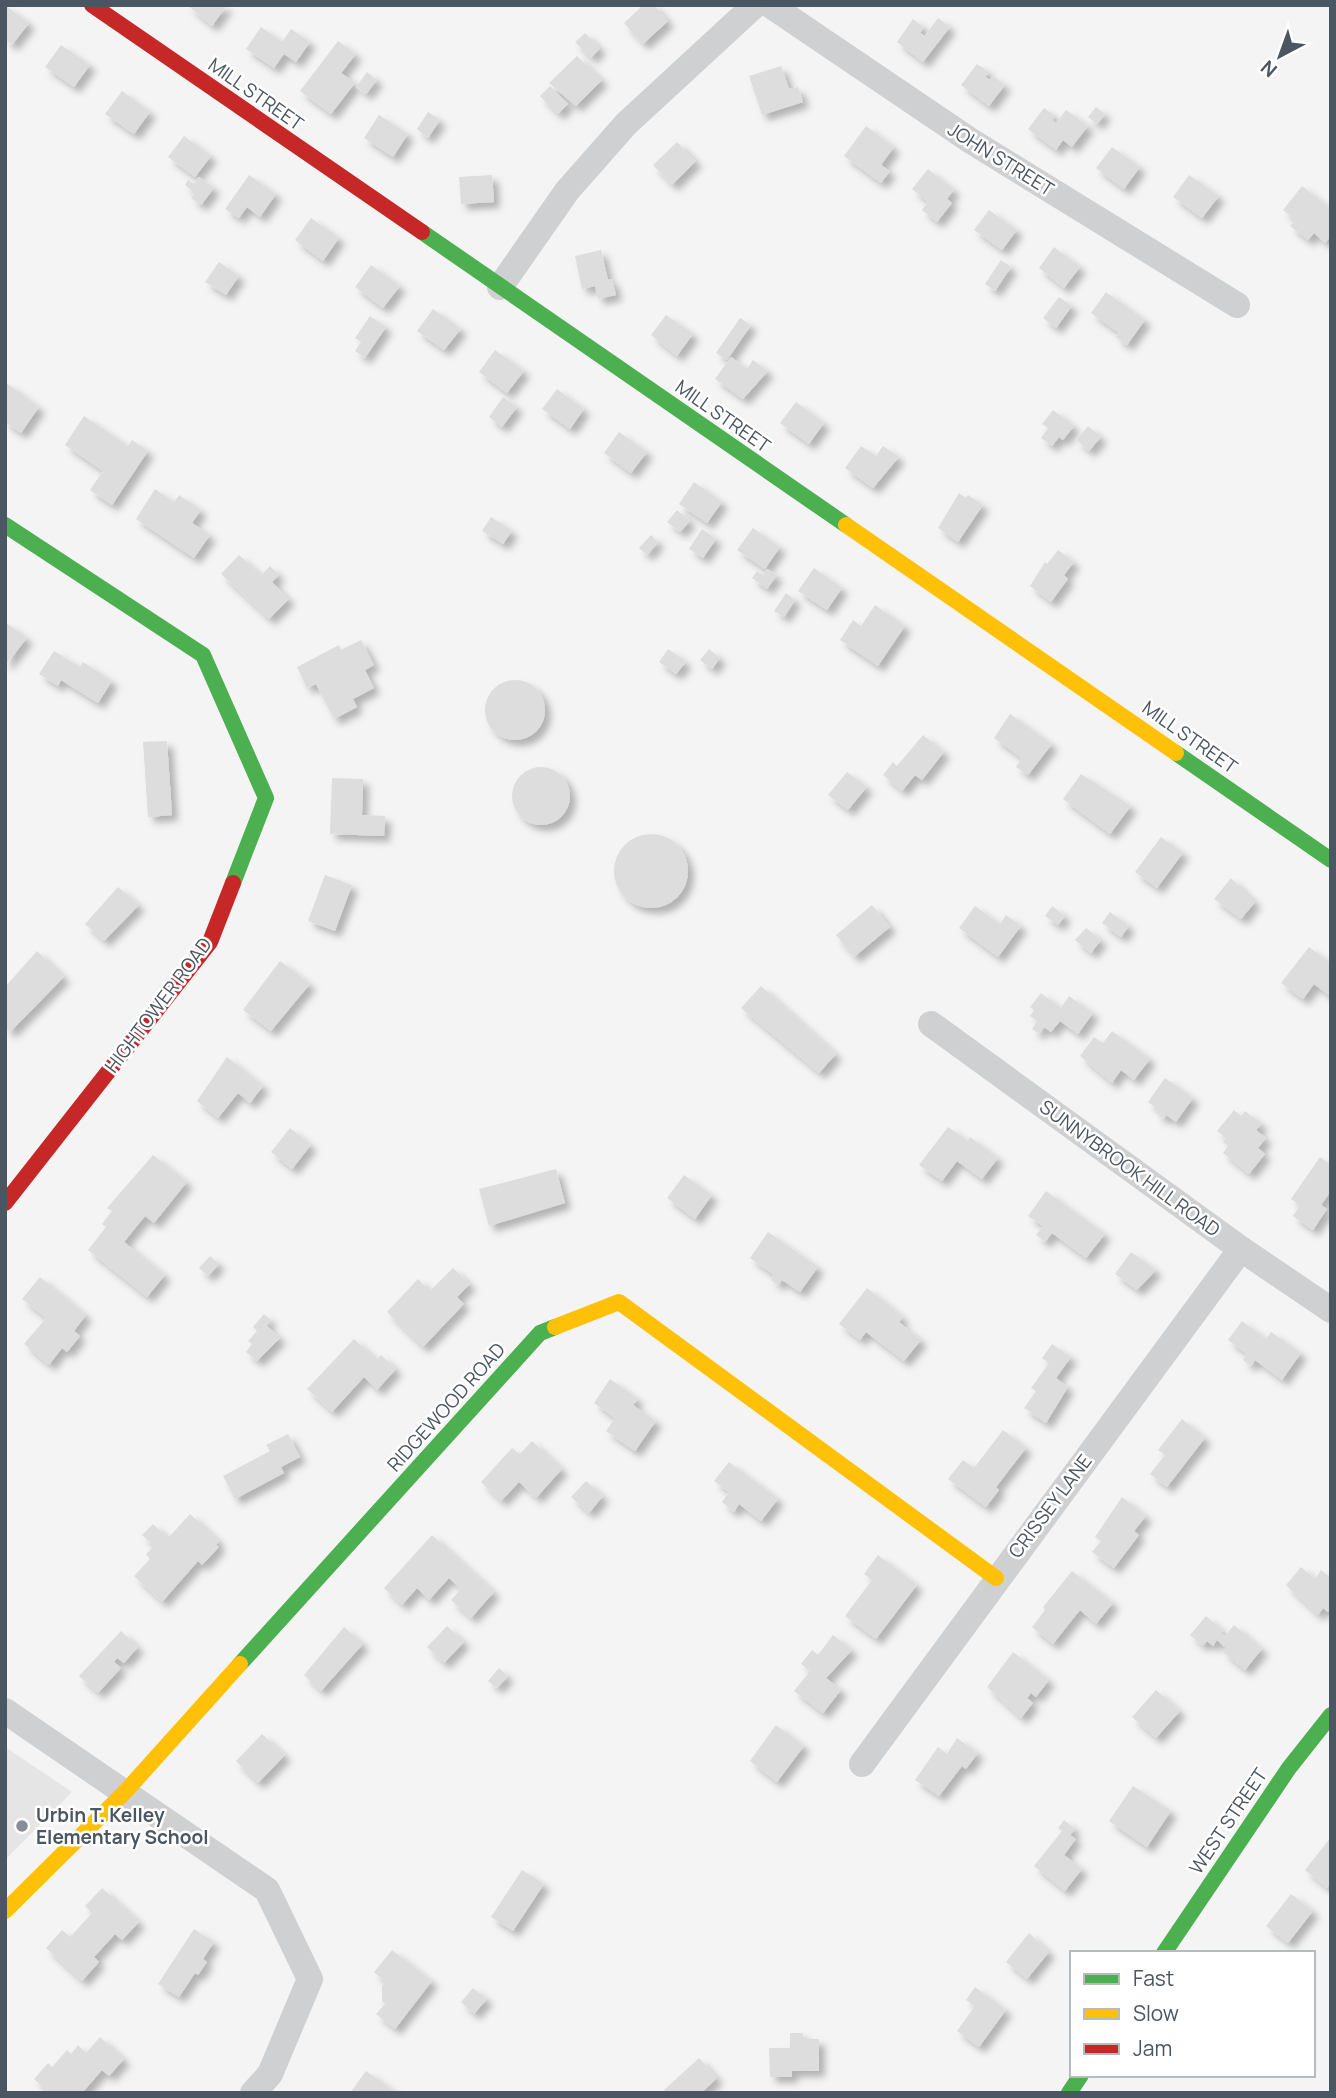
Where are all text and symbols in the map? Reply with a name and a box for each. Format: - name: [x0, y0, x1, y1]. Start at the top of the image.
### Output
- north arrow: [1245, 21, 1315, 91]
- street label: MILL STREET: [203, 52, 309, 137]
- text: N: [1255, 55, 1283, 83]
- street label: JOHN STREET: [943, 116, 1059, 202]
- street label: MILL STREET: [670, 374, 776, 459]
- street label: MILL STREET: [1137, 695, 1243, 780]
- street label: HIGHTOWER ROAD: [99, 932, 217, 1078]
- street label: SUNNYBROOK HILL ROAD: [1034, 1094, 1226, 1242]
- street label: RIDGEWOOD ROAD: [381, 1337, 511, 1477]
- street label: CRISSEY LANE: [1002, 1449, 1098, 1563]
- street label: WEST STREET: [1183, 1762, 1273, 1879]
- place label: Urbin T. Kelley Elementary School: [36, 1802, 209, 1850]
- marker: Urbin T. Kelley Elementary School: [14, 1818, 30, 1834]
- legend: [1070, 1951, 1315, 2077]
- text: Fast: [1133, 1964, 1174, 1992]
- text: Slow: [1133, 1999, 1179, 2027]
- text: Jam: [1133, 2034, 1172, 2062]

